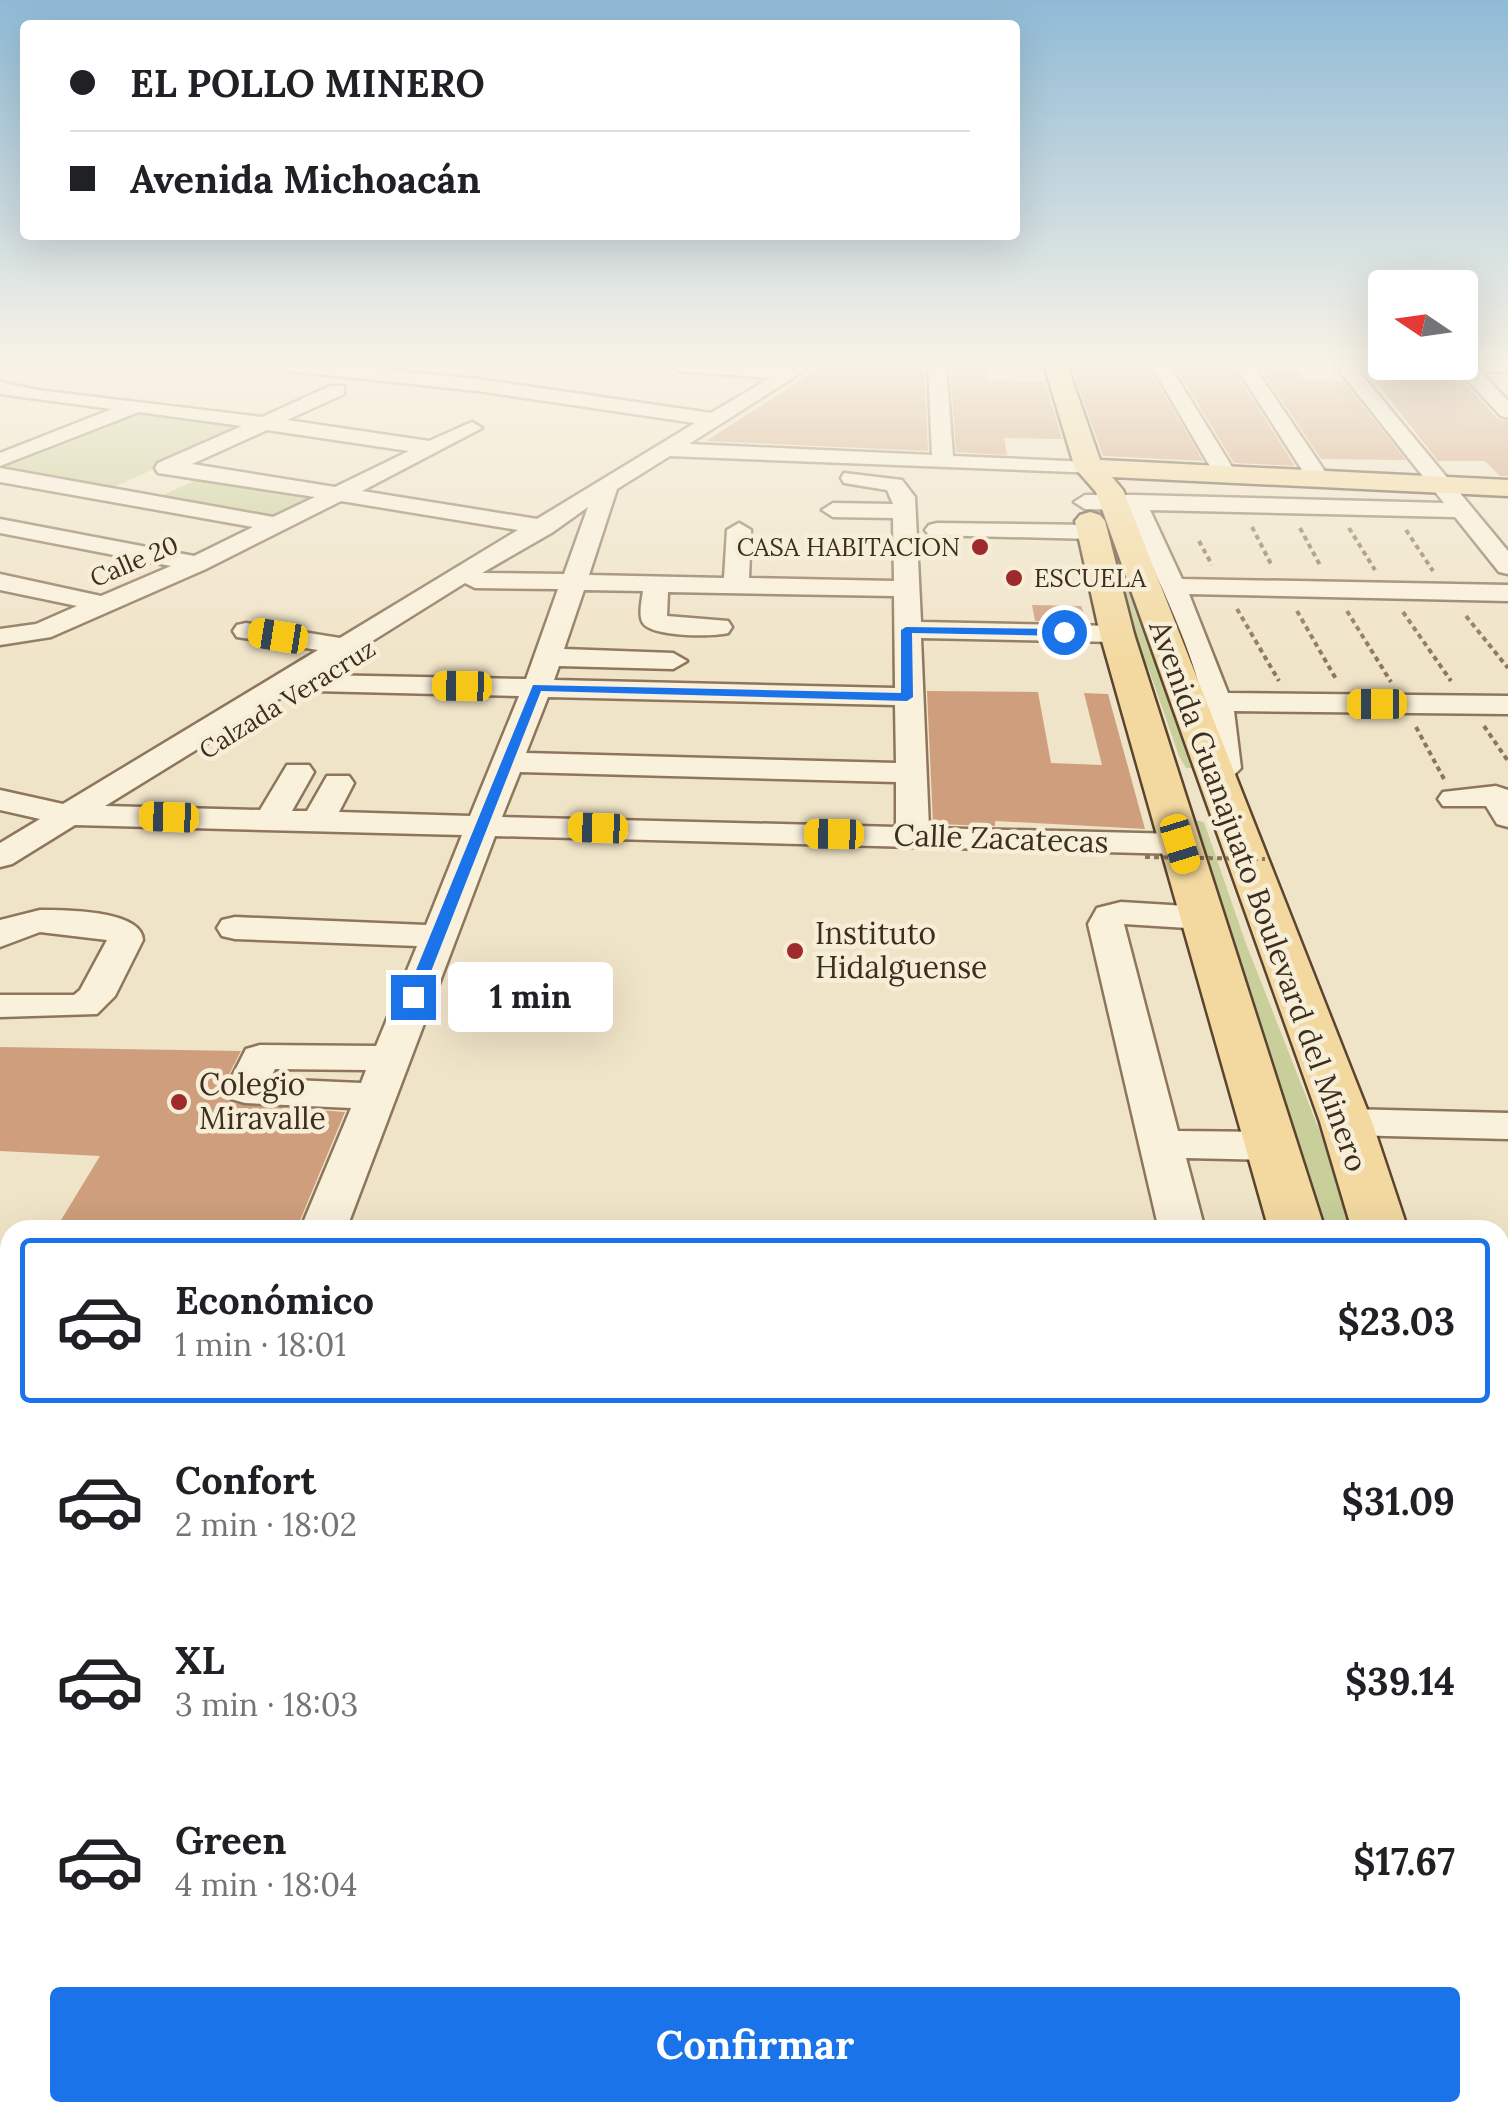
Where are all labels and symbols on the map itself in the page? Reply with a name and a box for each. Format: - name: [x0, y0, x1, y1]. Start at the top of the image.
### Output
- north arrow: [1368, 270, 1478, 380]
- street label: Calle 20: [85, 528, 183, 594]
- place label: CASA HABITACION: [737, 531, 960, 563]
- marker: CASA HABITACION: [969, 536, 991, 558]
- place label: ESCUELA: [1034, 562, 1146, 594]
- marker: ESCUELA: [1003, 567, 1025, 589]
- route start: [1042, 610, 1087, 655]
- street label: Avenida Guanajuato Boulevard del Minero: [1140, 614, 1377, 1177]
- car: [246, 616, 310, 656]
- street label: Calzada Veracruz: [193, 632, 381, 766]
- car: [432, 670, 492, 702]
- car: [1347, 689, 1407, 719]
- car: [138, 801, 200, 833]
- car: [1157, 811, 1203, 877]
- car: [567, 812, 629, 844]
- street label: Calle Zacatecas: [893, 815, 1109, 861]
- car: [804, 818, 864, 850]
- place label: Instituto Hidalguense: [815, 914, 987, 987]
- marker: Instituto Hidalguense: [784, 940, 806, 962]
- callout: 1 min: [448, 962, 613, 1032]
- route end: [391, 975, 436, 1020]
- place label: Colegio Miravalle: [199, 1065, 326, 1137]
- marker: Colegio Miravalle: [168, 1091, 190, 1113]

